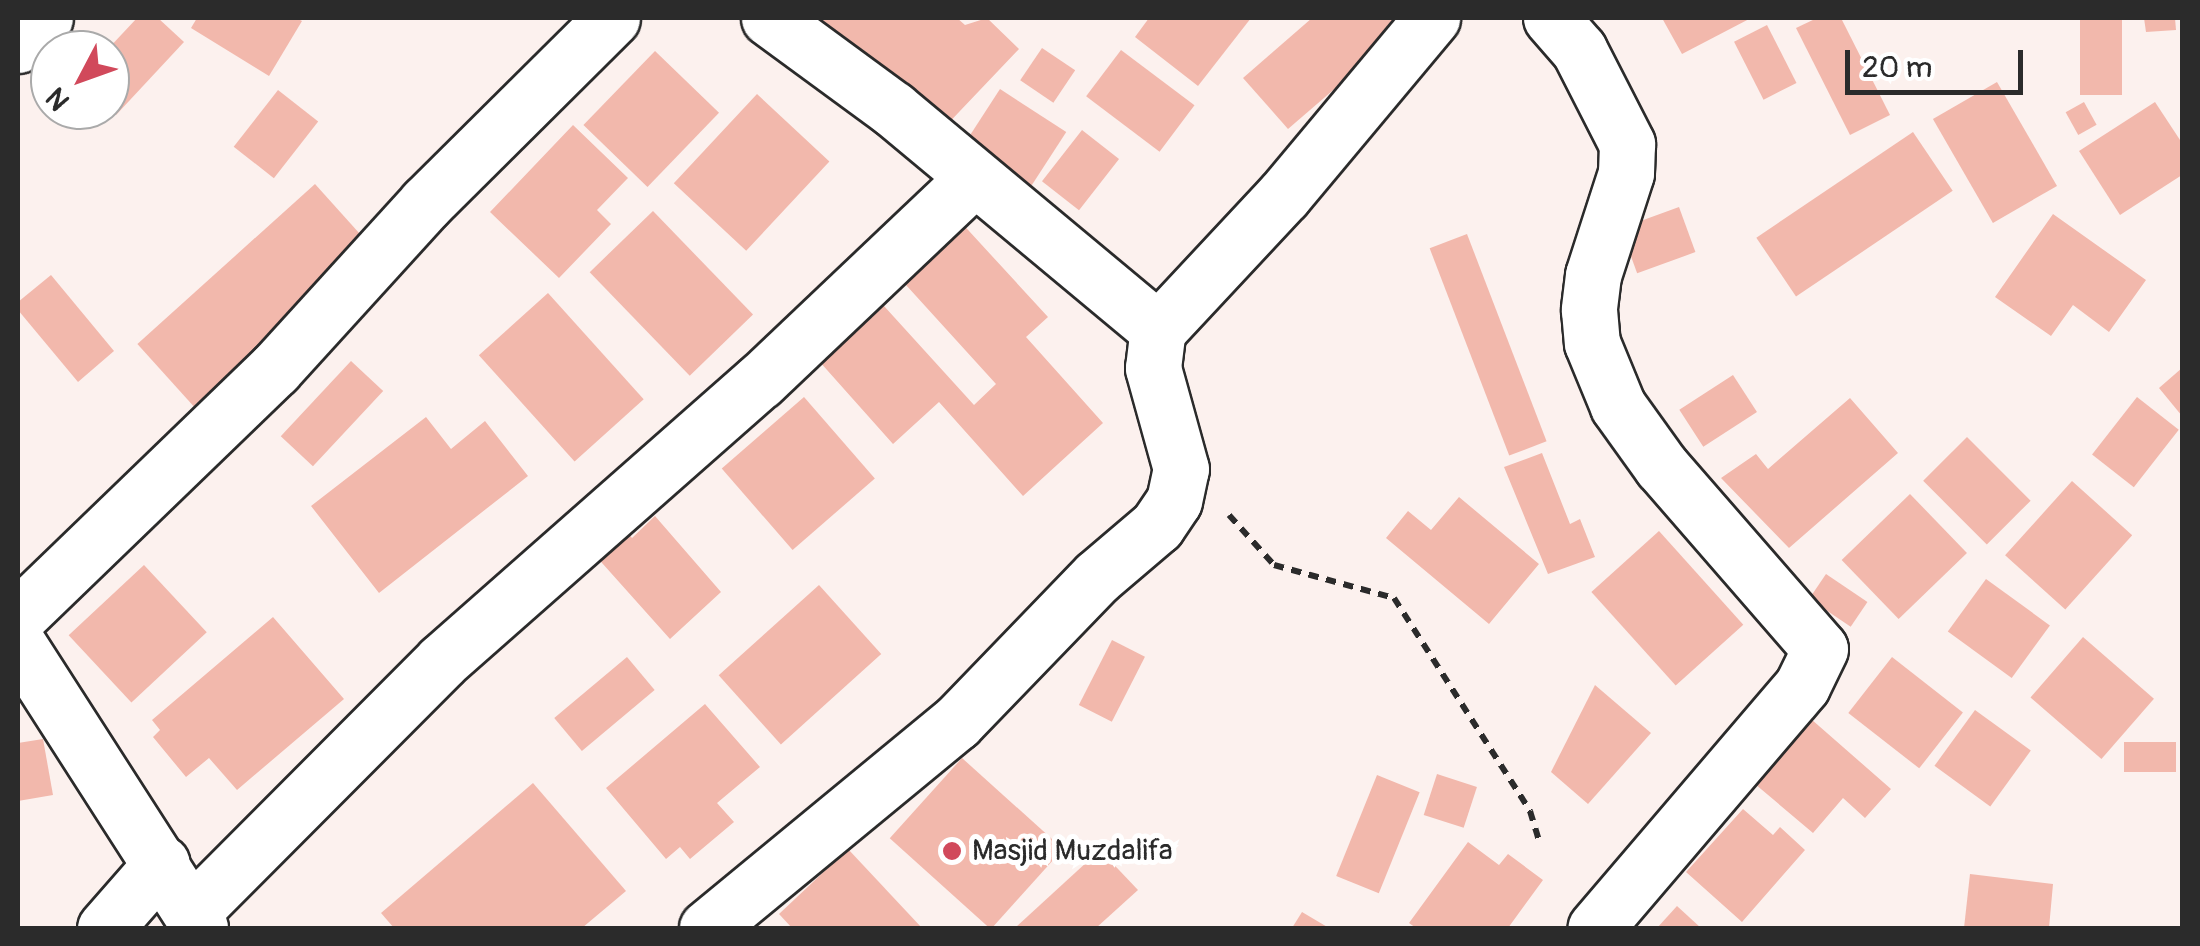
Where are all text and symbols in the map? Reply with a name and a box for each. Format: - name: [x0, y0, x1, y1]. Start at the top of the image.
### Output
- north arrow: [30, 30, 130, 130]
- scale bar: [1850, 30, 2028, 92]
- text: 20 m: [1862, 49, 1932, 86]
- text: N: [39, 80, 78, 117]
- place label: Masjid Muzdalifa: [972, 833, 1173, 869]
- marker: Masjid Muzdalifa: [941, 840, 963, 862]

